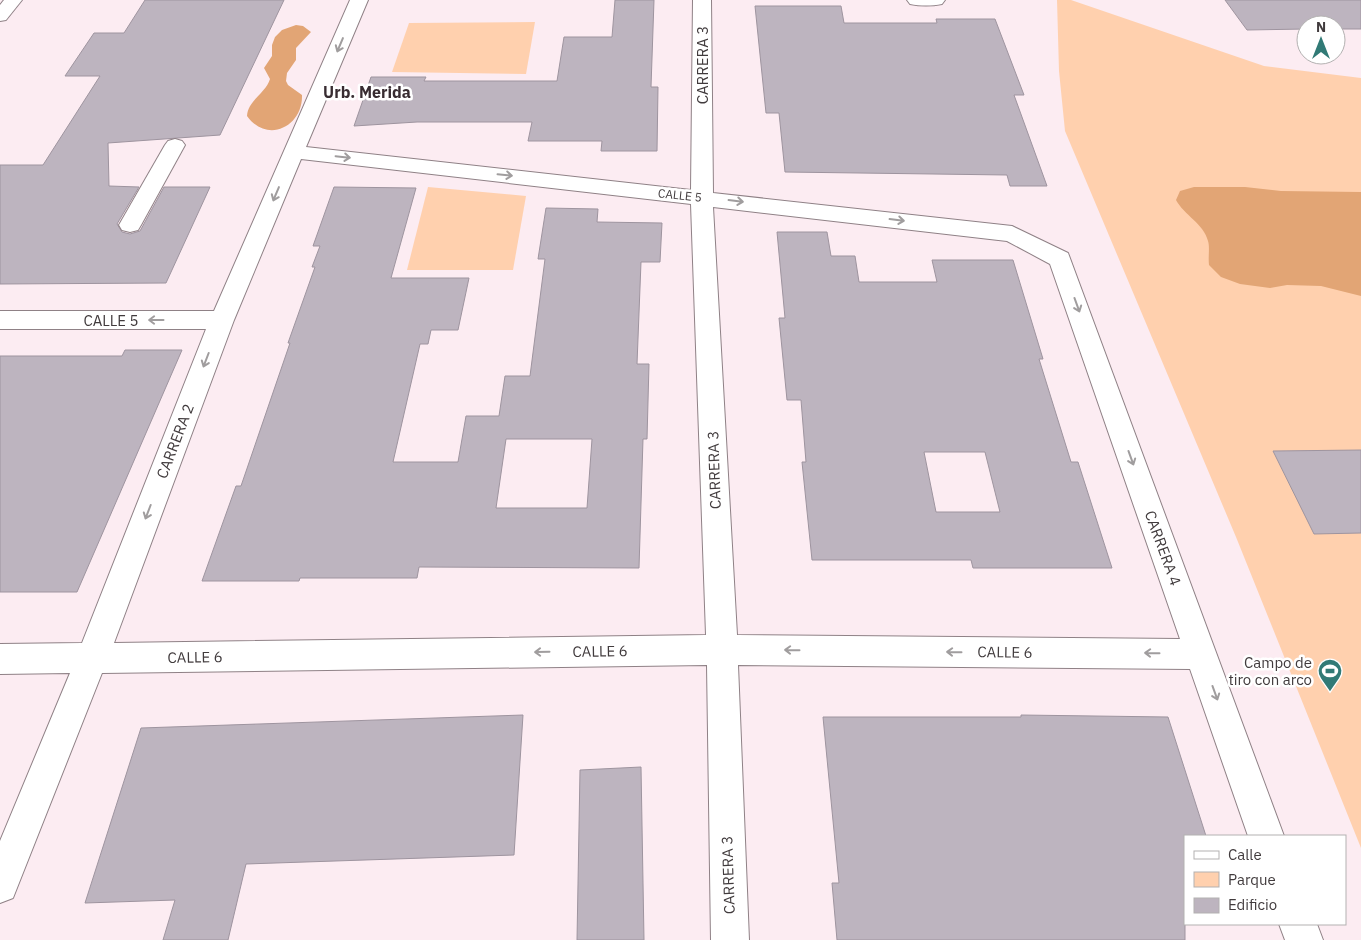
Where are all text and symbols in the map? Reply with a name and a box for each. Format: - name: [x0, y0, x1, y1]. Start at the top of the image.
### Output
- north arrow: [1296, 15, 1346, 65]
- text: N: [1316, 18, 1326, 36]
- street label: CARRERA 3: [693, 26, 712, 104]
- one-way arrow: [335, 37, 344, 52]
- district label: Urb. Merida: [323, 82, 411, 102]
- one-way arrow: [335, 152, 351, 162]
- one-way arrow: [496, 170, 512, 180]
- street label: CALLE 5: [657, 185, 703, 205]
- one-way arrow: [271, 186, 281, 201]
- one-way arrow: [727, 196, 743, 206]
- one-way arrow: [889, 215, 905, 225]
- one-way arrow: [1073, 296, 1082, 312]
- street label: CALLE 5: [83, 311, 139, 330]
- one-way arrow: [148, 315, 164, 325]
- one-way arrow: [201, 352, 210, 367]
- street label: CARRERA 2: [152, 401, 198, 481]
- street label: CARRERA 3: [703, 430, 725, 510]
- one-way arrow: [1127, 449, 1136, 465]
- one-way arrow: [143, 504, 152, 519]
- street label: CARRERA 4: [1141, 508, 1185, 588]
- street label: CALLE 6: [572, 641, 628, 661]
- street label: CALLE 6: [977, 642, 1033, 662]
- one-way arrow: [784, 645, 800, 655]
- street label: CALLE 6: [167, 647, 223, 667]
- one-way arrow: [534, 647, 550, 657]
- one-way arrow: [947, 647, 963, 656]
- one-way arrow: [1144, 648, 1160, 658]
- place label: Campo de tiro con arco: [1228, 653, 1312, 689]
- sports icon: Campo de tiro con arco: [1317, 658, 1343, 692]
- one-way arrow: [1211, 685, 1220, 700]
- street label: CARRERA 3: [717, 835, 739, 915]
- legend: [1184, 835, 1346, 925]
- text: Calle: [1228, 845, 1262, 864]
- text: Parque: [1228, 870, 1276, 889]
- text: Edificio: [1228, 895, 1277, 914]

